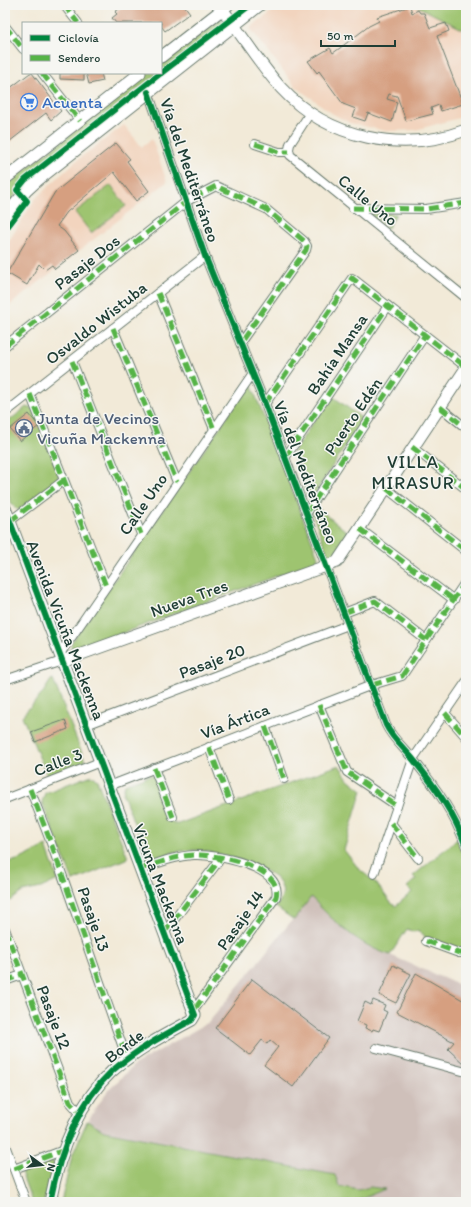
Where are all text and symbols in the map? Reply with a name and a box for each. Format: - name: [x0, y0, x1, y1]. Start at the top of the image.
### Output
- legend: [22, 22, 162, 74]
- scale bar: [321, 22, 395, 48]
- text: 50 m: [327, 29, 353, 43]
- text: Ciclovía: [58, 31, 100, 45]
- text: Sendero: [58, 51, 100, 65]
- supermarket icon: Acuenta: [19, 92, 39, 112]
- place label: Acuenta: [42, 92, 103, 112]
- street label: Vía del Mediterráneo: [156, 95, 224, 245]
- street label: Calle Uno: [334, 170, 402, 230]
- street label: Pasaje Dos: [50, 230, 124, 294]
- street label: Osvaldo Wistuba: [41, 277, 151, 369]
- street label: Bahía Mansa: [303, 309, 372, 398]
- street label: Puerto Edén: [320, 373, 386, 459]
- street label: Vía del Mediterráneo: [270, 398, 342, 546]
- place label: Junta de Vecinos Vicuña Mackenna: [37, 408, 166, 448]
- public building icon: Junta de Vecinos Vicuña Mackenna: [14, 418, 34, 438]
- district label: VILLA MIRASUR: [371, 451, 455, 494]
- street label: Calle Uno: [114, 469, 172, 539]
- street label: Avenida Vicuña Mackenna: [22, 537, 110, 723]
- street label: Nueva Tres: [147, 575, 231, 621]
- street label: Pasaje 20: [176, 639, 248, 683]
- street label: Vía Ártica: [198, 699, 272, 743]
- street label: Calle 3: [31, 744, 85, 780]
- street label: Vicuna Mackenna: [129, 821, 193, 947]
- street label: Pasaje 13: [74, 884, 114, 954]
- street label: Pasaje 14: [212, 886, 268, 954]
- street label: Pasaje 12: [33, 982, 75, 1052]
- street label: Borde: [101, 1025, 147, 1067]
- north arrow: [22, 1145, 62, 1185]
- text: N: [44, 1162, 58, 1173]

